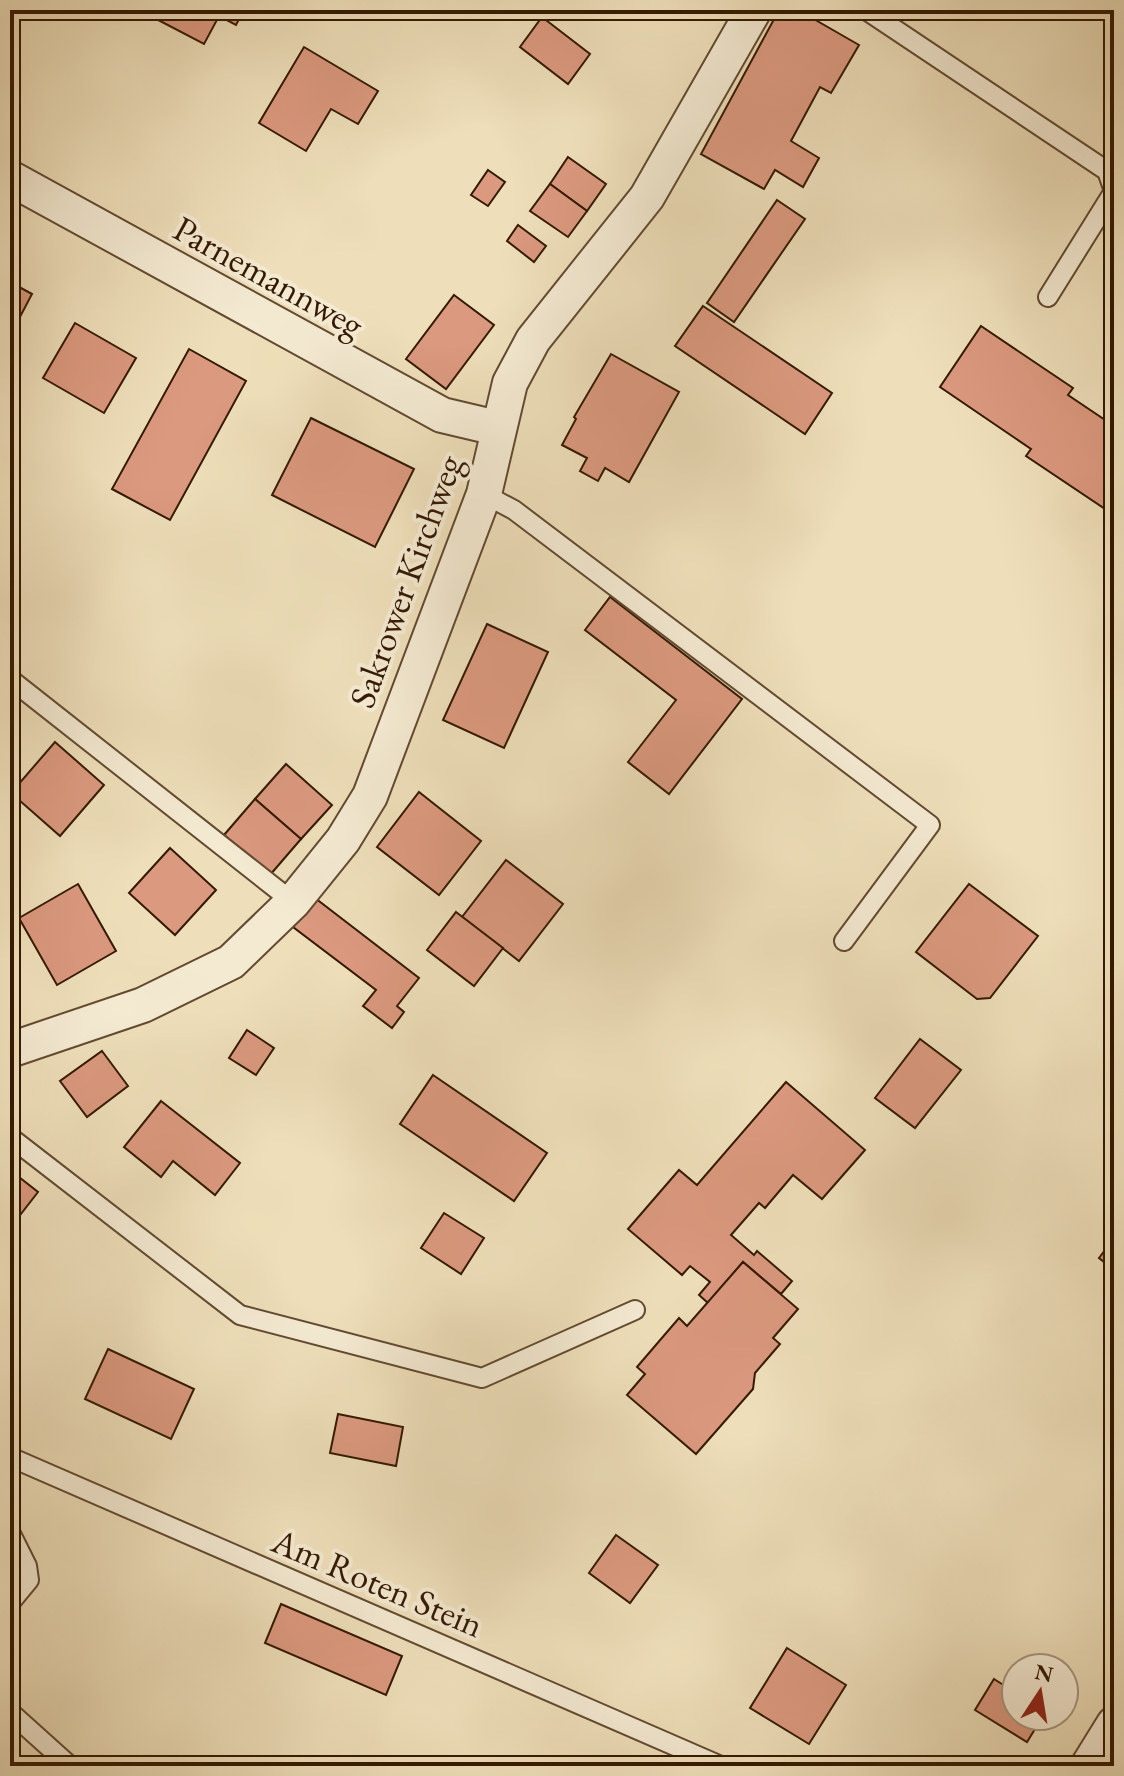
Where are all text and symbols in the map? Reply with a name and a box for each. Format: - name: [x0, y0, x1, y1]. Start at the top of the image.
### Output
- street label: Parnemannweg: [165, 205, 372, 348]
- street label: Sakrower Kirchweg: [338, 448, 473, 714]
- street label: Am Roten Stein: [264, 1516, 491, 1648]
- north arrow: [1000, 1652, 1080, 1732]
- text: N: [1032, 1657, 1056, 1689]

